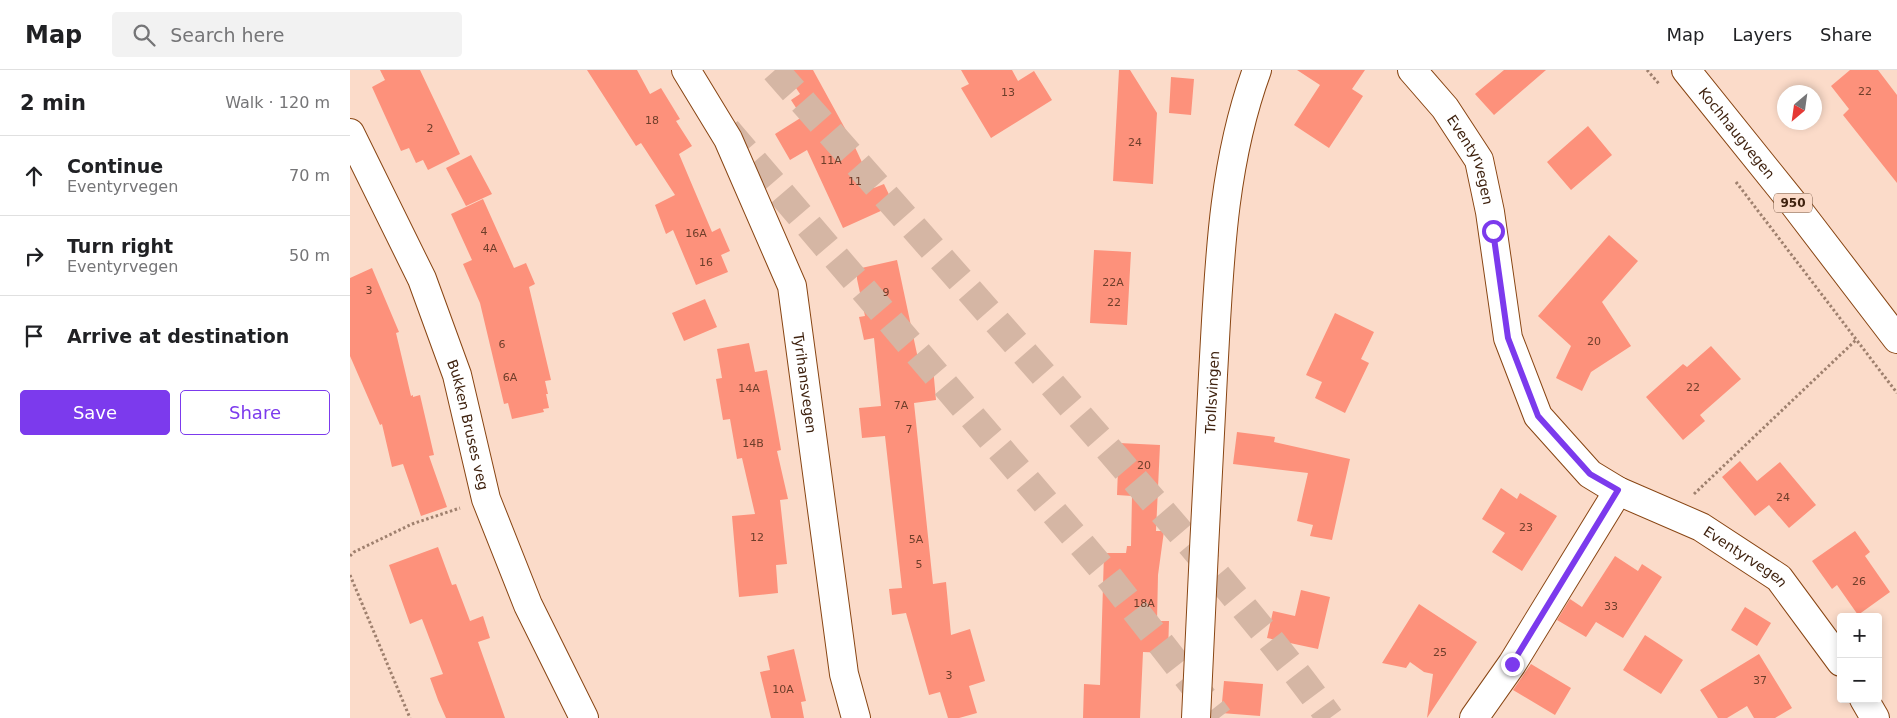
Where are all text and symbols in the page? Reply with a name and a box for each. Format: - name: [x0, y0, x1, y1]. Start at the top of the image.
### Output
- search box: [112, 12, 462, 57]
- text: Map: [25, 21, 82, 49]
- icon: search: [130, 21, 158, 49]
- text: Search here: [170, 24, 284, 46]
- text: Map: [1666, 24, 1704, 45]
- text: Layers: [1732, 24, 1792, 45]
- text: Share: [1820, 24, 1872, 45]
- street label: Kochhaugvegen: [1695, 84, 1778, 182]
- north arrow: [1777, 85, 1822, 130]
- house number: 22: [1858, 85, 1872, 98]
- house number: 13: [1001, 86, 1015, 99]
- text: 2 min: [20, 91, 86, 115]
- text: Walk · 120 m: [225, 93, 330, 112]
- street label: Eventyrvegen: [1444, 112, 1496, 206]
- house number: 18: [645, 114, 659, 127]
- house number: 2: [427, 122, 434, 135]
- house number: 24: [1128, 136, 1142, 149]
- house number: 11A: [820, 154, 842, 167]
- text: Continue: [67, 155, 163, 177]
- icon: ahead: [20, 162, 48, 190]
- text: 70 m: [289, 166, 330, 185]
- house number: 11: [848, 175, 862, 188]
- text: Eventyrvegen: [67, 177, 178, 196]
- road number: 950: [1774, 194, 1812, 212]
- route start: [1482, 220, 1505, 243]
- house number: 4: [481, 225, 488, 238]
- house number: 16A: [685, 227, 707, 240]
- text: Turn right: [67, 235, 173, 257]
- icon: right: [20, 242, 48, 270]
- house number: 4A: [483, 242, 498, 255]
- text: 50 m: [289, 246, 330, 265]
- house number: 16: [699, 256, 713, 269]
- text: Eventyrvegen: [67, 257, 178, 276]
- house number: 22A: [1102, 276, 1124, 289]
- house number: 3: [366, 284, 373, 297]
- house number: 9: [883, 286, 890, 299]
- house number: 22: [1107, 296, 1121, 309]
- icon: arrive: [20, 322, 48, 350]
- text: Arrive at destination: [67, 325, 289, 347]
- street label: Tyrihansvegen: [790, 331, 820, 434]
- house number: 20: [1587, 335, 1601, 348]
- house number: 6: [499, 338, 506, 351]
- street label: Trollsvingen: [1202, 351, 1222, 435]
- street label: Bukken Bruses veg: [444, 357, 492, 492]
- house number: 6A: [503, 371, 518, 384]
- house number: 22: [1686, 381, 1700, 394]
- house number: 14A: [738, 382, 760, 395]
- button: Save: [20, 390, 170, 435]
- button: Share: [180, 390, 330, 435]
- house number: 7A: [894, 399, 909, 412]
- house number: 7: [906, 423, 913, 436]
- house number: 14B: [742, 437, 764, 450]
- house number: 20: [1137, 459, 1151, 472]
- house number: 24: [1776, 491, 1790, 504]
- house number: 23: [1519, 521, 1533, 534]
- street label: Eventyrvegen: [1701, 523, 1791, 590]
- house number: 12: [750, 531, 764, 544]
- house number: 5A: [909, 533, 924, 546]
- house number: 5: [916, 558, 923, 571]
- house number: 26: [1852, 575, 1866, 588]
- house number: 18A: [1133, 597, 1155, 610]
- house number: 33: [1604, 600, 1618, 613]
- map controls: [1837, 613, 1882, 703]
- button: +: [1837, 613, 1882, 658]
- house number: 25: [1433, 646, 1447, 659]
- route end: [1501, 653, 1524, 676]
- button: −: [1837, 658, 1882, 703]
- house number: 3: [946, 669, 953, 682]
- house number: 37: [1753, 674, 1767, 687]
- house number: 10A: [772, 683, 794, 696]

